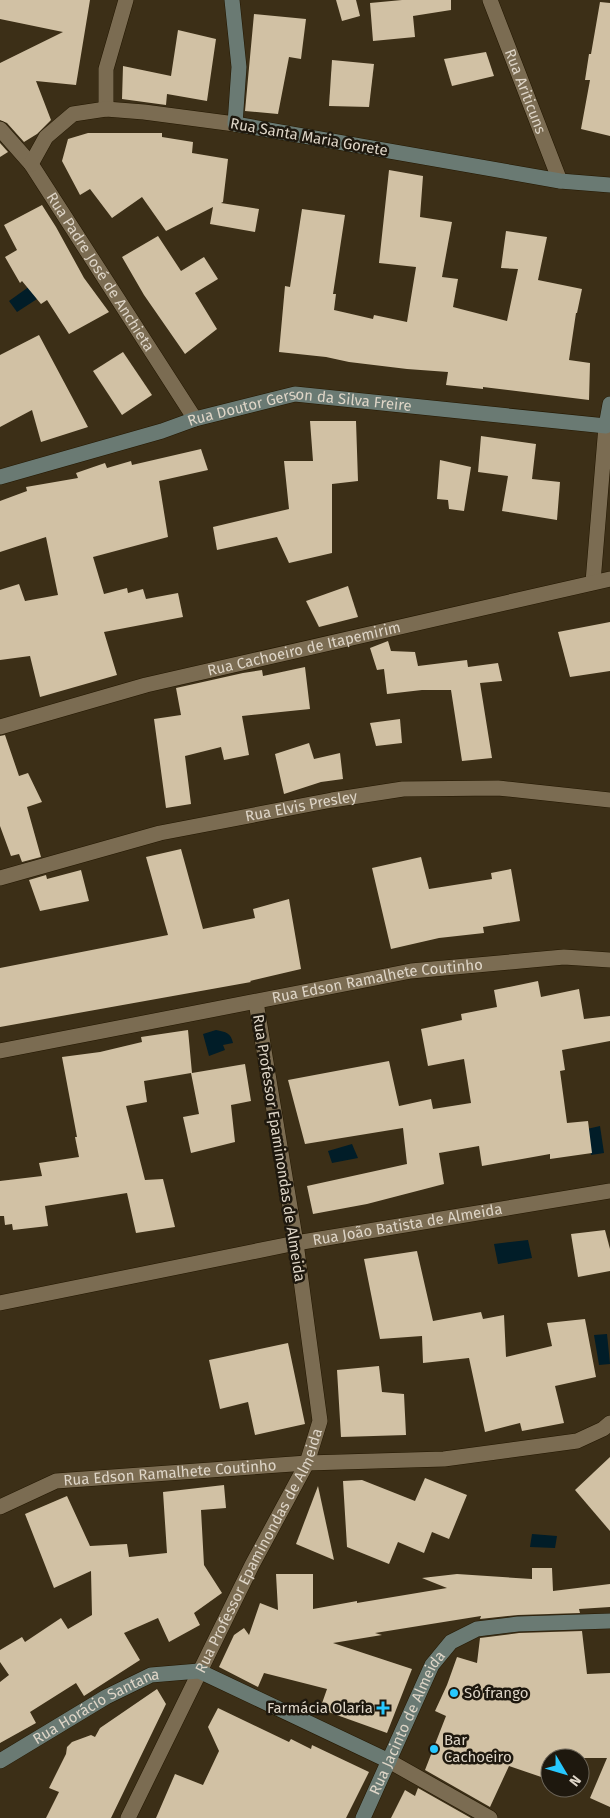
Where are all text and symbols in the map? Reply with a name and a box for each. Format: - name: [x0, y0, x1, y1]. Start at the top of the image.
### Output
- street label: Rua Ariticuns: [501, 46, 550, 137]
- street label: Rua Santa Maria Gorete: [229, 114, 389, 160]
- street label: Rua Padre José de Anchieta: [43, 189, 158, 355]
- street label: Rua Doutor Gerson da Silva Freire: [185, 385, 413, 430]
- street label: Rua Cachoeiro de Itapemirim: [206, 618, 402, 680]
- street label: Rua Elvis Presley: [244, 787, 359, 825]
- street label: Rua Edson Ramalhete Coutinho: [270, 955, 484, 1007]
- street label: Rua Professor Epaminondas de Almeida: [249, 1013, 309, 1283]
- street label: Rua João Batista de Almeida: [311, 1200, 504, 1249]
- street label: Rua Professor Epaminondas de Almeida: [191, 1426, 326, 1676]
- street label: Rua Edson Ramalhete Coutinho: [63, 1456, 277, 1489]
- street label: Rua Jacinto de Almeida: [366, 1647, 449, 1798]
- street label: Rua Horácio Santana: [30, 1665, 160, 1748]
- place label: Só frango: [464, 1684, 528, 1702]
- marker: Só frango: [448, 1687, 460, 1699]
- place label: Farmácia Olaria: [267, 1699, 373, 1717]
- marker: Farmácia Olaria: [377, 1702, 389, 1714]
- place label: Bar Cachoeiro: [444, 1731, 512, 1766]
- marker: Bar Cachoeiro: [428, 1743, 440, 1755]
- north arrow: [540, 1748, 590, 1798]
- text: N: [565, 1772, 584, 1790]

